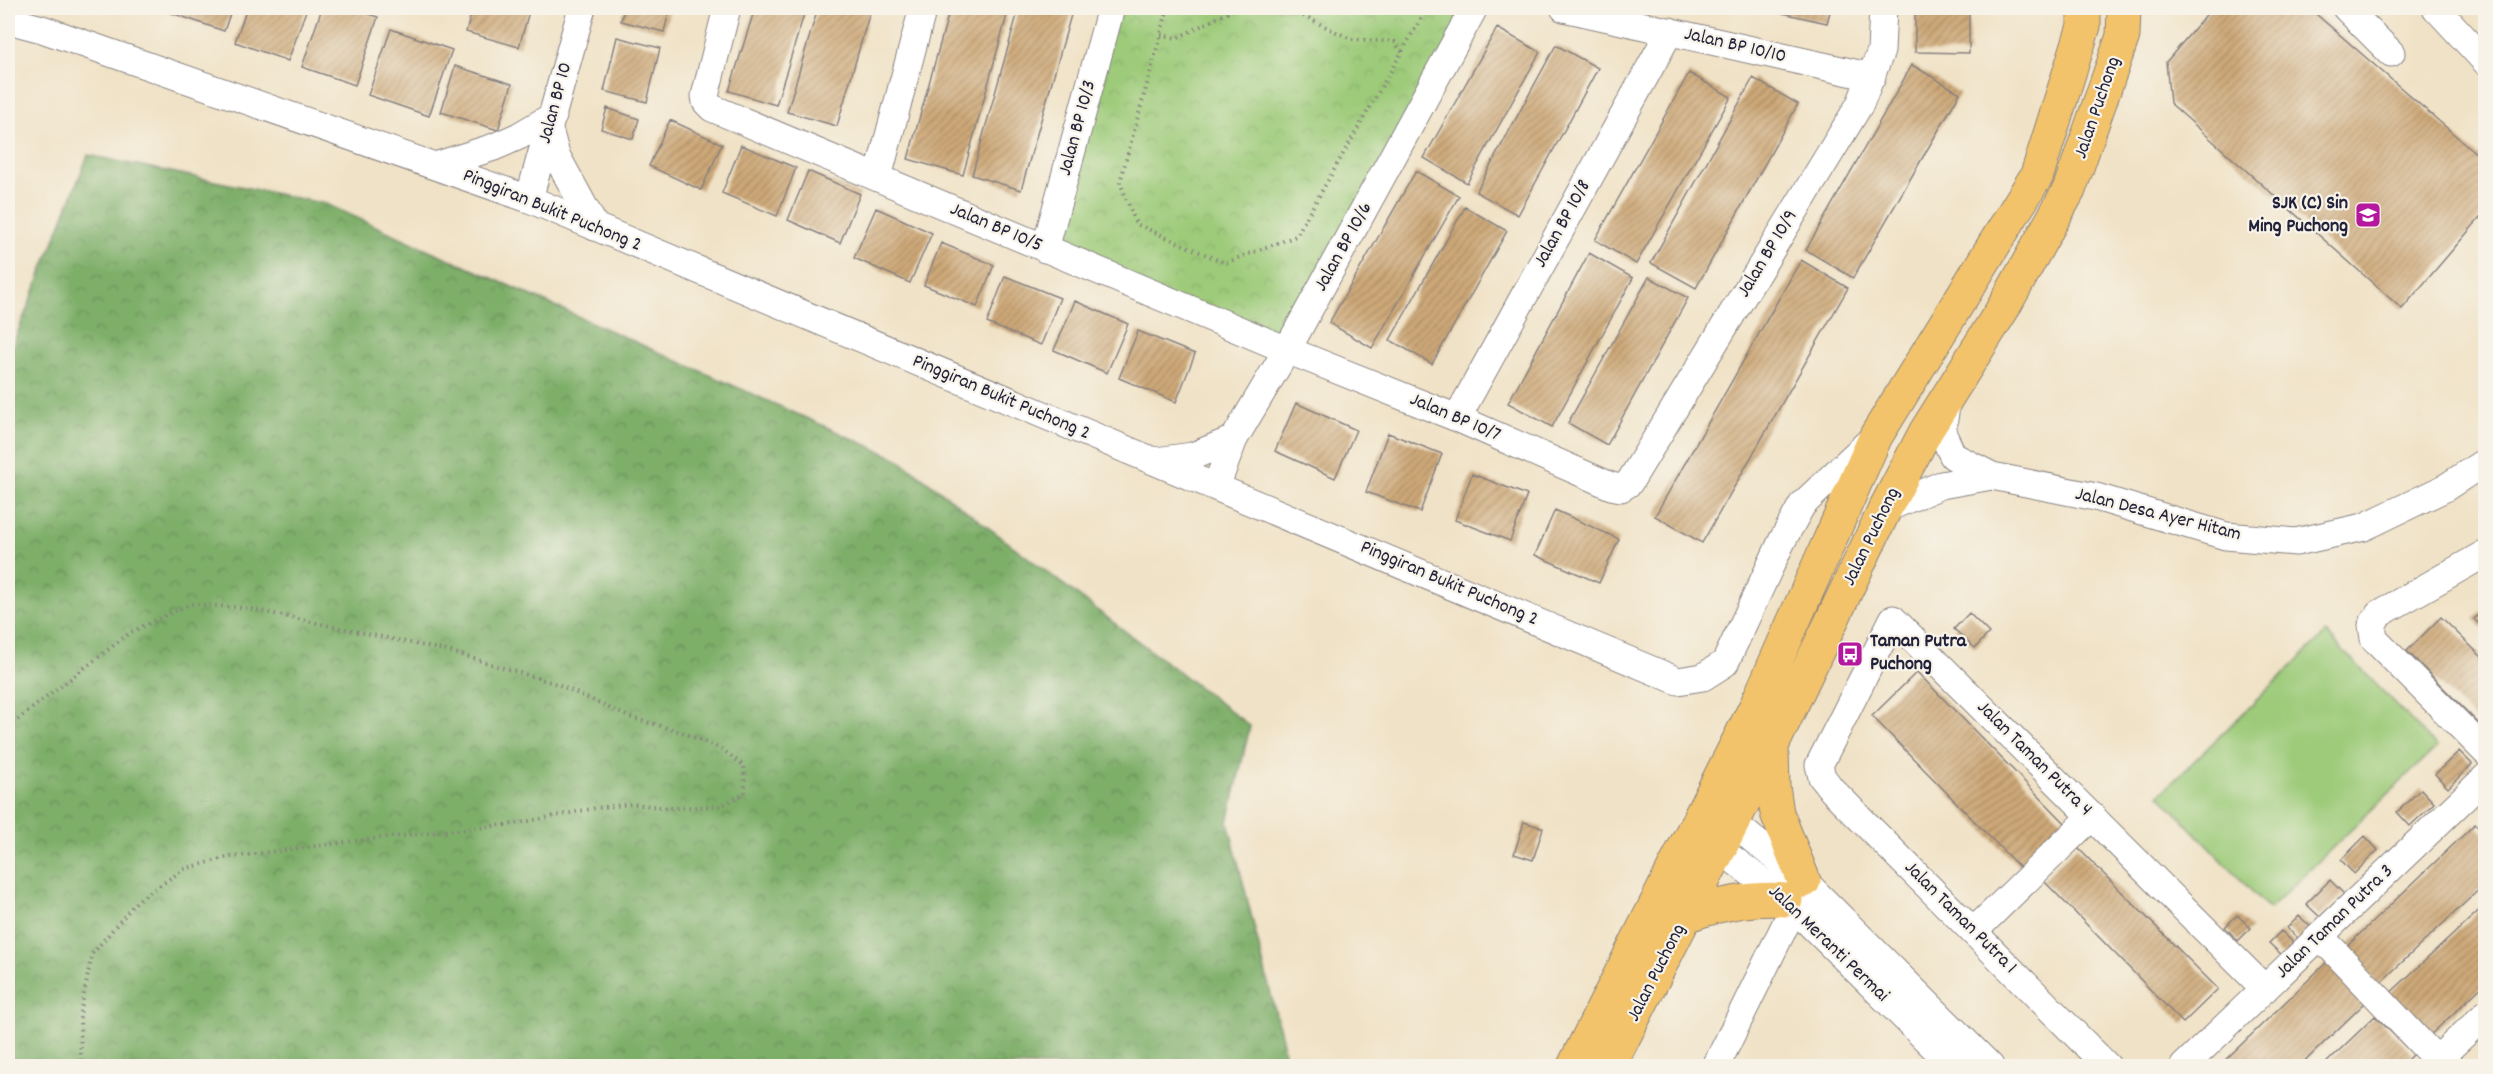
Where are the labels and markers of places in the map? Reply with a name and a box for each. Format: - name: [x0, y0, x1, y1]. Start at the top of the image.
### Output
- place label: SJK (C) Sin Ming Puchong: [2248, 190, 2348, 241]
- school or university icon: SJK (C) Sin Ming Puchong: [2353, 200, 2383, 230]
- place label: Taman Putra Puchong: [1870, 628, 1967, 679]
- bus stop icon: Taman Putra Puchong: [1835, 639, 1865, 669]

